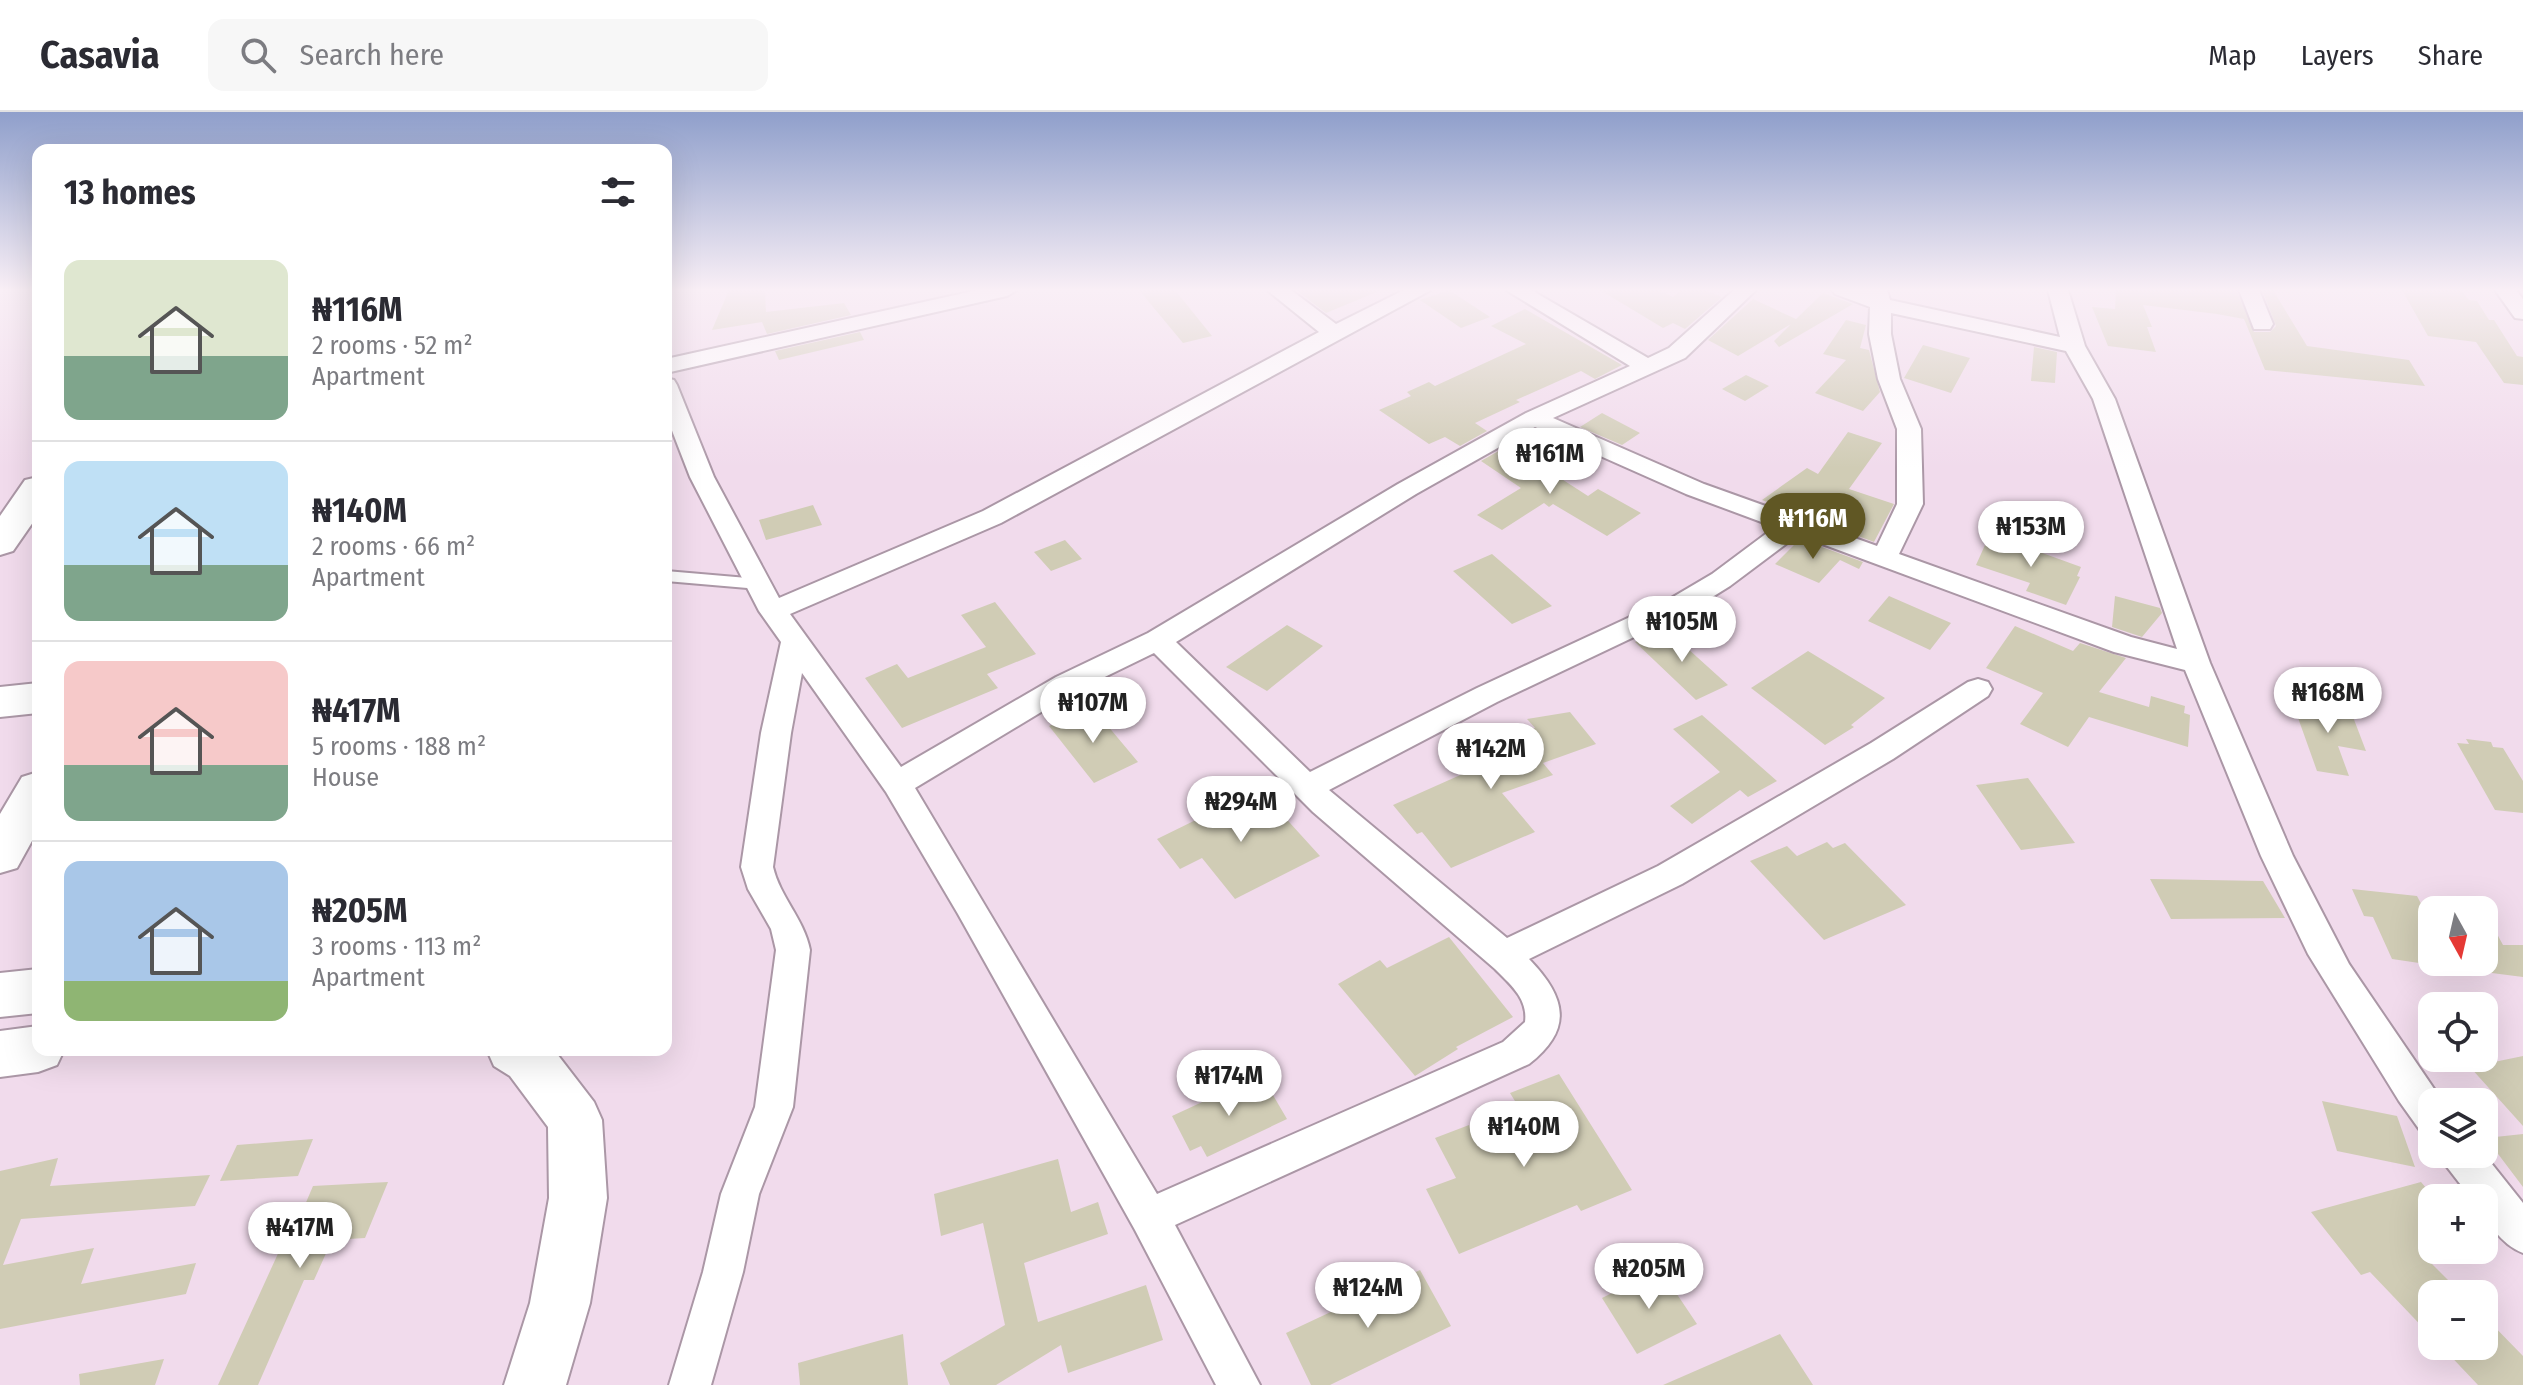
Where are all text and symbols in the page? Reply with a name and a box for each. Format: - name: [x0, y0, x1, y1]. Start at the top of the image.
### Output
- search box: [208, 19, 768, 91]
- text: Casavia: [40, 32, 160, 78]
- icon: search: [236, 33, 280, 77]
- text: Search here: [300, 37, 444, 73]
- text: Map: [2208, 39, 2257, 72]
- text: Layers: [2301, 39, 2374, 72]
- text: Share: [2418, 39, 2483, 72]
- icon: filters: [596, 170, 640, 214]
- text: 13 homes: [64, 172, 196, 213]
- text: ₦116M: [312, 289, 402, 330]
- icon: home: [128, 292, 224, 388]
- text: 2 rooms · 52 m²: [312, 330, 473, 361]
- text: Apartment: [312, 361, 425, 392]
- pin: ₦161M: [1494, 428, 1606, 496]
- text: ₦161M: [1516, 438, 1584, 469]
- text: ₦140M: [312, 490, 407, 531]
- icon: home: [128, 493, 224, 589]
- pin: ₦116M: [1757, 493, 1869, 561]
- pin: ₦153M: [1975, 501, 2087, 569]
- text: ₦116M: [1778, 503, 1848, 534]
- text: ₦153M: [1996, 511, 2066, 542]
- text: 2 rooms · 66 m²: [312, 531, 475, 562]
- text: Apartment: [312, 562, 425, 593]
- pin: ₦105M: [1626, 596, 1738, 664]
- text: ₦105M: [1646, 606, 1718, 637]
- pin: ₦168M: [2272, 667, 2384, 735]
- pin: ₦107M: [1037, 677, 1149, 745]
- text: ₦168M: [2292, 677, 2364, 708]
- text: ₦107M: [1058, 687, 1128, 718]
- text: ₦417M: [312, 690, 401, 731]
- icon: home: [128, 693, 224, 789]
- pin: ₦142M: [1435, 723, 1547, 791]
- text: 5 rooms · 188 m²: [312, 731, 486, 762]
- text: ₦142M: [1456, 733, 1526, 764]
- text: House: [312, 762, 379, 793]
- pin: ₦294M: [1185, 776, 1297, 844]
- text: ₦294M: [1205, 786, 1277, 817]
- text: ₦205M: [312, 890, 408, 931]
- icon: home: [128, 893, 224, 989]
- north arrow: [2418, 896, 2498, 976]
- map controls: [2418, 896, 2498, 1360]
- text: 3 rooms · 113 m²: [312, 931, 481, 962]
- text: Apartment: [312, 962, 425, 993]
- button: locate: [2418, 992, 2498, 1072]
- pin: ₦174M: [1173, 1050, 1285, 1118]
- text: ₦174M: [1195, 1060, 1263, 1091]
- button: layers: [2418, 1088, 2498, 1168]
- pin: ₦140M: [1468, 1101, 1580, 1169]
- text: ₦140M: [1488, 1111, 1560, 1142]
- button: +: [2418, 1184, 2498, 1264]
- pin: ₦417M: [244, 1202, 356, 1270]
- text: ₦417M: [266, 1212, 334, 1243]
- pin: ₦205M: [1593, 1243, 1705, 1311]
- text: ₦205M: [1612, 1253, 1686, 1284]
- pin: ₦124M: [1312, 1262, 1424, 1330]
- text: ₦124M: [1333, 1272, 1403, 1303]
- button: −: [2418, 1280, 2498, 1360]

